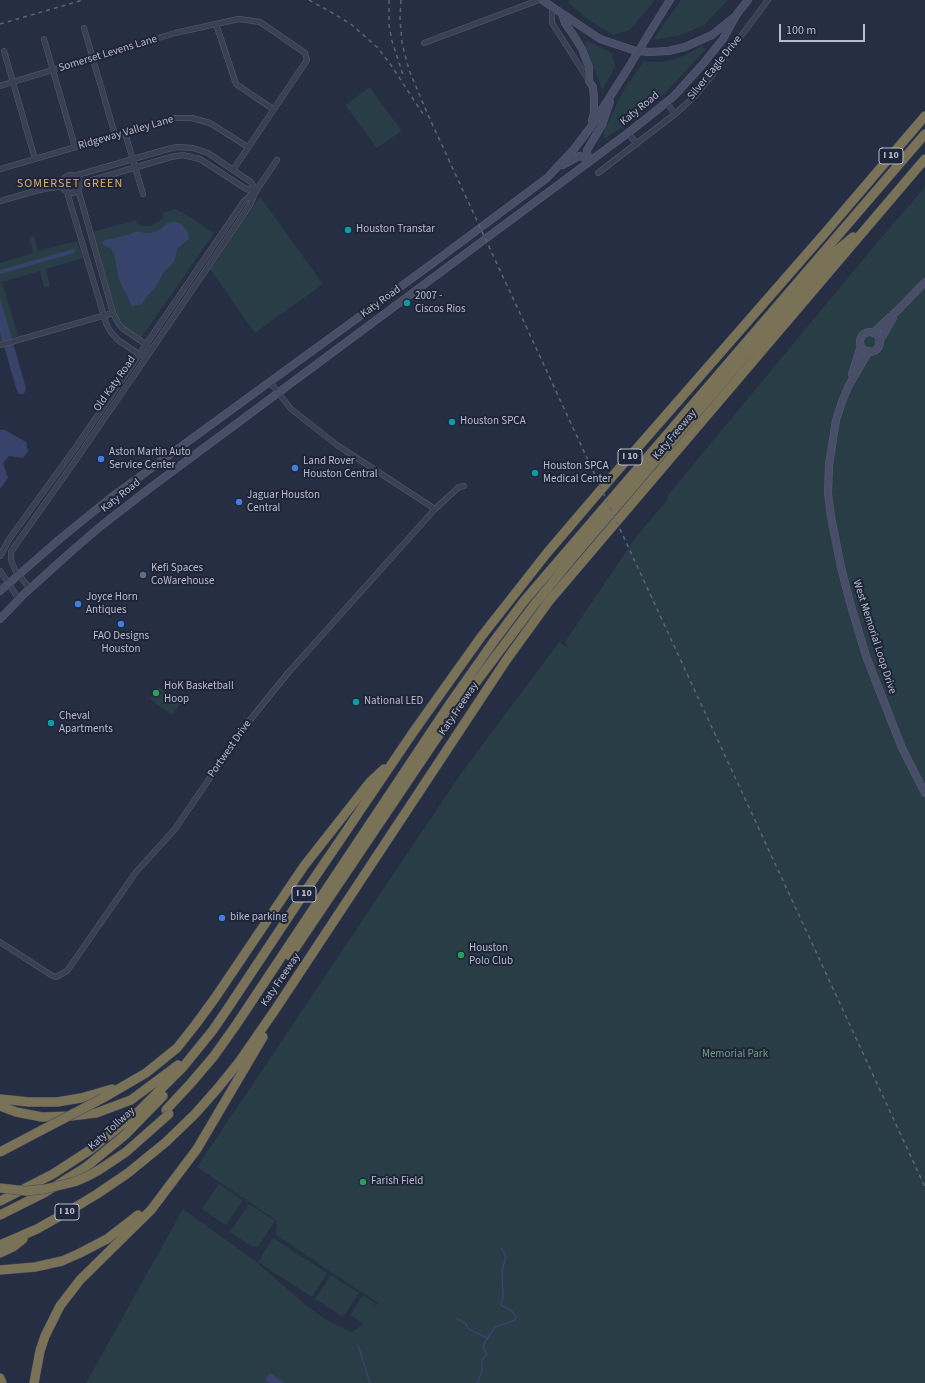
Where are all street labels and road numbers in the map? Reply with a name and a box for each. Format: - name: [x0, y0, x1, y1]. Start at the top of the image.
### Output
- street label: Somerset Levens Lane: [57, 33, 159, 75]
- street label: Silver Eagle Drive: [685, 33, 745, 103]
- street label: Katy Road: [618, 89, 662, 129]
- street label: Ridgeway Valley Lane: [77, 113, 175, 153]
- road number: I 10: [879, 148, 903, 164]
- street label: Katy Road: [358, 283, 404, 321]
- street label: Old Katy Road: [91, 354, 139, 414]
- street label: Katy Freeway: [650, 407, 700, 463]
- road number: I 10: [618, 449, 642, 465]
- street label: Katy Road: [99, 477, 143, 515]
- street label: West Memorial Loop Drive: [849, 578, 899, 696]
- street label: Katy Freeway: [436, 680, 482, 738]
- street label: Portwest Drive: [205, 718, 255, 780]
- road number: I 10: [292, 886, 316, 902]
- street label: Katy Freeway: [258, 951, 304, 1009]
- street label: Katy Tollway: [86, 1105, 138, 1153]
- road number: I 10: [55, 1204, 79, 1220]

